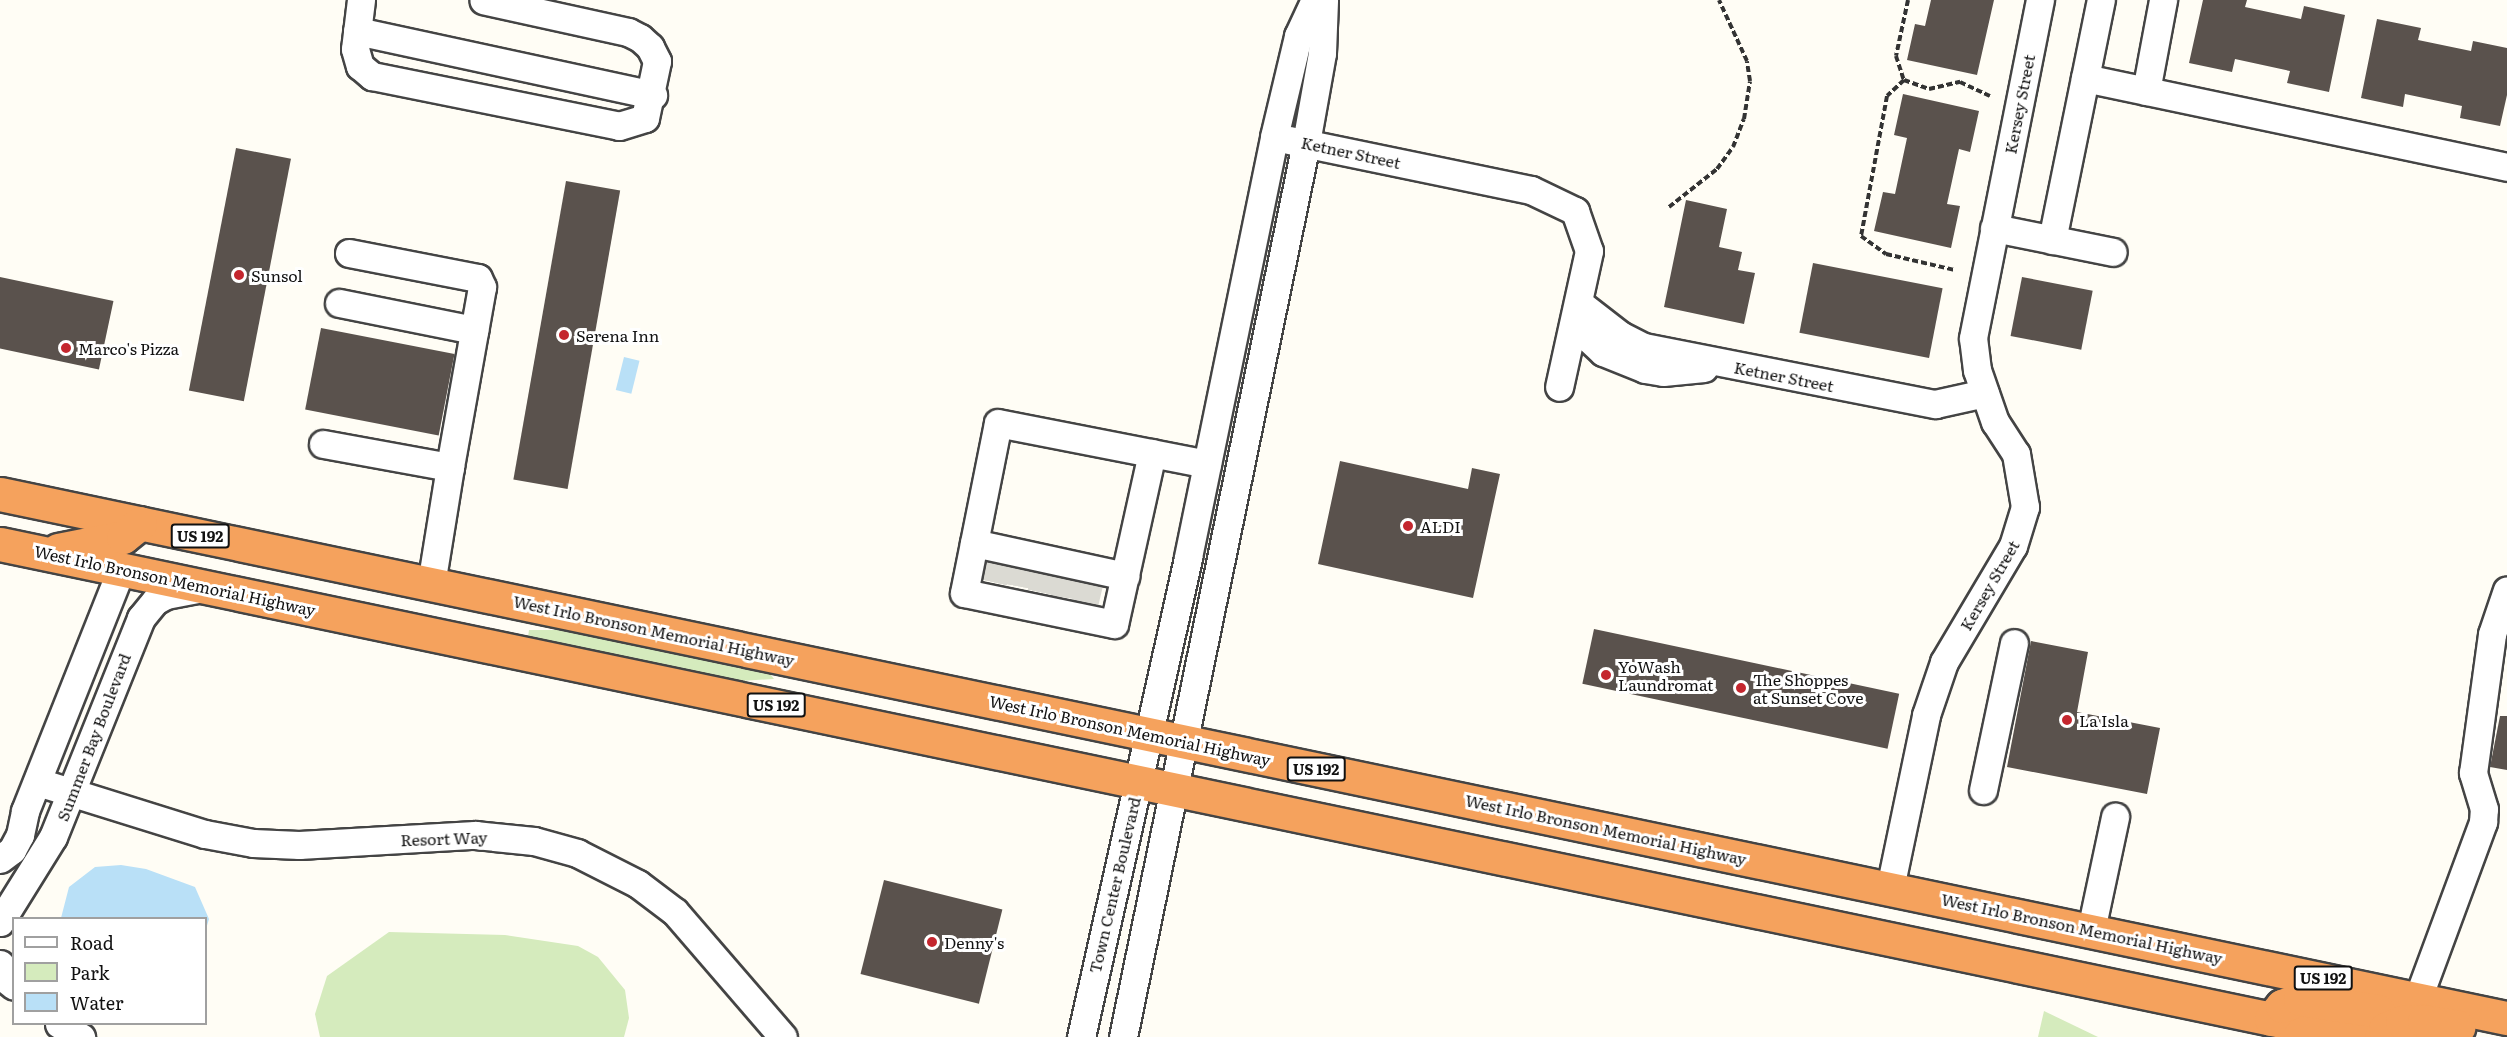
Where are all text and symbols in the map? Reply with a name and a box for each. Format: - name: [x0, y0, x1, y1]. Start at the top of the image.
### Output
- street label: Kersey Street: [2000, 53, 2038, 155]
- street label: Ketner Street: [1300, 132, 1402, 172]
- place label: Sunsol: [251, 265, 303, 285]
- marker: Sunsol: [232, 268, 246, 282]
- place label: Serena Inn: [576, 325, 659, 345]
- marker: Serena Inn: [557, 328, 571, 342]
- place label: Marco's Pizza: [78, 338, 179, 358]
- marker: Marco's Pizza: [59, 341, 73, 355]
- street label: Ketner Street: [1733, 357, 1835, 395]
- place label: ALDI: [1420, 516, 1461, 536]
- marker: ALDI: [1401, 519, 1415, 533]
- road number: US 192: [170, 524, 230, 548]
- street label: Kersey Street: [1955, 536, 2023, 634]
- street label: West Irlo Bronson Memorial Highway: [33, 541, 317, 619]
- street label: West Irlo Bronson Memorial Highway: [512, 591, 796, 669]
- street label: Summer Bay Boulevard: [52, 650, 134, 824]
- place label: YoWash Laundromat: [1618, 656, 1714, 694]
- marker: YoWash Laundromat: [1599, 668, 1613, 682]
- place label: The Shoppes at Sunset Cove: [1753, 669, 1863, 707]
- marker: The Shoppes at Sunset Cove: [1734, 681, 1748, 695]
- street label: West Irlo Bronson Memorial Highway: [988, 691, 1272, 769]
- road number: US 192: [746, 693, 806, 717]
- place label: La Isla: [2079, 710, 2129, 730]
- marker: La Isla: [2060, 713, 2074, 727]
- road number: US 192: [1286, 757, 1346, 781]
- street label: West Irlo Bronson Memorial Highway: [1464, 790, 1748, 868]
- street label: Town Center Boulevard: [1084, 795, 1144, 975]
- street label: Resort Way: [400, 827, 488, 849]
- street label: West Irlo Bronson Memorial Highway: [1940, 889, 2224, 967]
- legend: [12, 917, 207, 1025]
- text: Road: [70, 929, 114, 956]
- place label: Denny's: [944, 932, 1004, 952]
- marker: Denny's: [925, 935, 939, 949]
- text: Park: [70, 959, 109, 986]
- road number: US 192: [2293, 966, 2353, 990]
- text: Water: [70, 989, 123, 1016]

